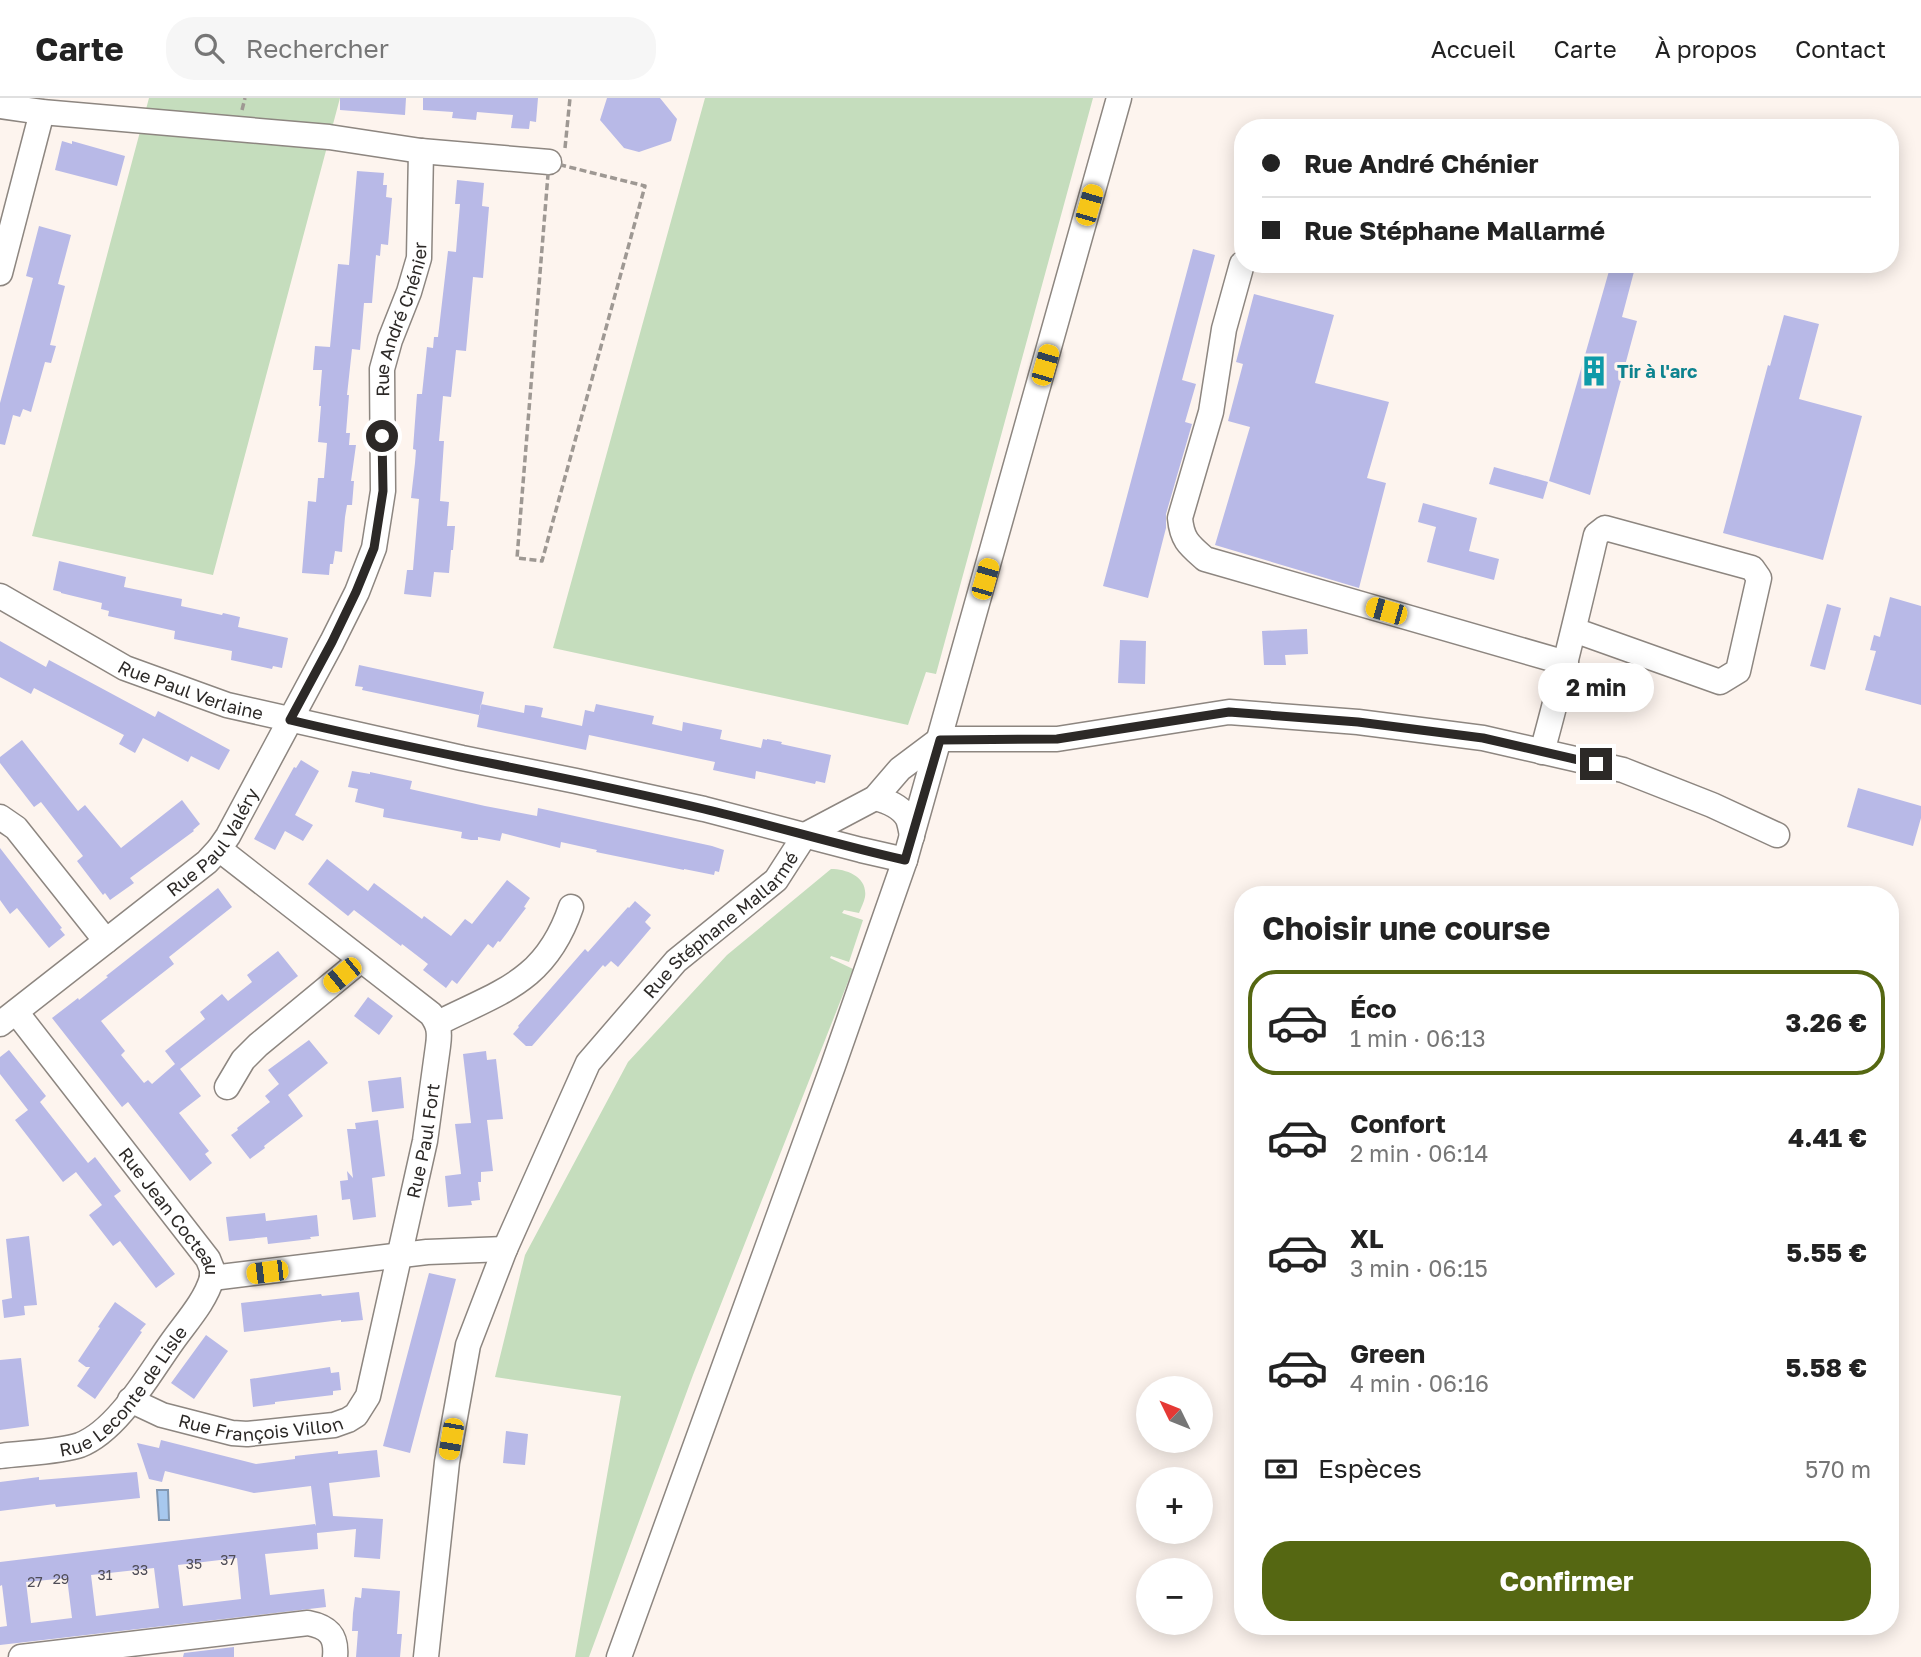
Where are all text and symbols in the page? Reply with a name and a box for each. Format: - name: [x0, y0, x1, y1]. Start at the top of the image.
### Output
- search box: [166, 17, 656, 80]
- text: Carte: [35, 29, 124, 68]
- icon: search: [190, 29, 228, 67]
- text: Rechercher: [246, 33, 389, 64]
- text: Accueil: [1431, 34, 1515, 63]
- text: Carte: [1553, 34, 1617, 63]
- text: À propos: [1655, 34, 1757, 63]
- text: Contact: [1795, 34, 1886, 63]
- text: Rue André Chénier: [1304, 148, 1539, 179]
- car: [1074, 182, 1105, 228]
- text: Rue Stéphane Mallarmé: [1304, 215, 1605, 246]
- street label: Rue André Chénier: [370, 242, 430, 397]
- car: [1030, 342, 1061, 388]
- building icon: Tir à l'arc: [1577, 354, 1611, 388]
- place label: Tir à l'arc: [1617, 360, 1697, 382]
- route start: [366, 420, 398, 452]
- car: [970, 556, 1001, 602]
- car: [1363, 595, 1410, 627]
- street label: Rue Paul Verlaine: [114, 655, 265, 724]
- callout: 2 min: [1538, 662, 1654, 712]
- text: 2 min: [1566, 673, 1626, 701]
- route end: [1580, 748, 1612, 780]
- street label: Rue Paul Valéry: [162, 784, 263, 901]
- street label: Rue Stéphane Mallarmé: [638, 847, 803, 1002]
- text: Choisir une course: [1262, 909, 1550, 947]
- car: [320, 954, 365, 996]
- icon: car: [1266, 991, 1329, 1054]
- text: Éco: [1350, 993, 1397, 1024]
- text: 3.26 €: [1786, 1007, 1867, 1038]
- text: 1 min · 06:13: [1350, 1024, 1486, 1052]
- street label: Rue Paul Fort: [402, 1082, 444, 1200]
- icon: car: [1266, 1106, 1329, 1169]
- text: Confort: [1350, 1108, 1446, 1139]
- text: 4.41 €: [1788, 1122, 1867, 1153]
- text: 2 min · 06:14: [1350, 1139, 1488, 1167]
- street label: Rue Jean Cocteau: [114, 1143, 223, 1275]
- icon: car: [1266, 1221, 1329, 1284]
- text: XL: [1350, 1223, 1384, 1254]
- text: 5.55 €: [1786, 1237, 1867, 1268]
- text: 3 min · 06:15: [1350, 1254, 1488, 1282]
- car: [245, 1259, 290, 1285]
- street label: Rue Leconte de Lisle: [57, 1321, 191, 1461]
- icon: car: [1266, 1336, 1329, 1399]
- text: Green: [1350, 1338, 1425, 1369]
- text: 5.58 €: [1785, 1352, 1867, 1383]
- text: 4 min · 06:16: [1350, 1369, 1489, 1397]
- north arrow: [1136, 1376, 1213, 1452]
- map controls: [1136, 1376, 1213, 1635]
- street label: Rue François Villon: [176, 1409, 346, 1445]
- car: [438, 1416, 465, 1462]
- icon: cash: [1262, 1450, 1300, 1488]
- text: Espèces: [1318, 1453, 1422, 1484]
- text: 570 m: [1805, 1455, 1871, 1483]
- button: +: [1136, 1467, 1213, 1544]
- button: Confirmer: [1262, 1541, 1871, 1621]
- house number: 37: [220, 1551, 236, 1568]
- house number: 35: [186, 1555, 202, 1572]
- button: −: [1136, 1558, 1213, 1635]
- house number: 33: [132, 1561, 148, 1578]
- house number: 31: [98, 1566, 113, 1583]
- house number: 29: [53, 1570, 69, 1587]
- house number: 27: [27, 1573, 43, 1590]

